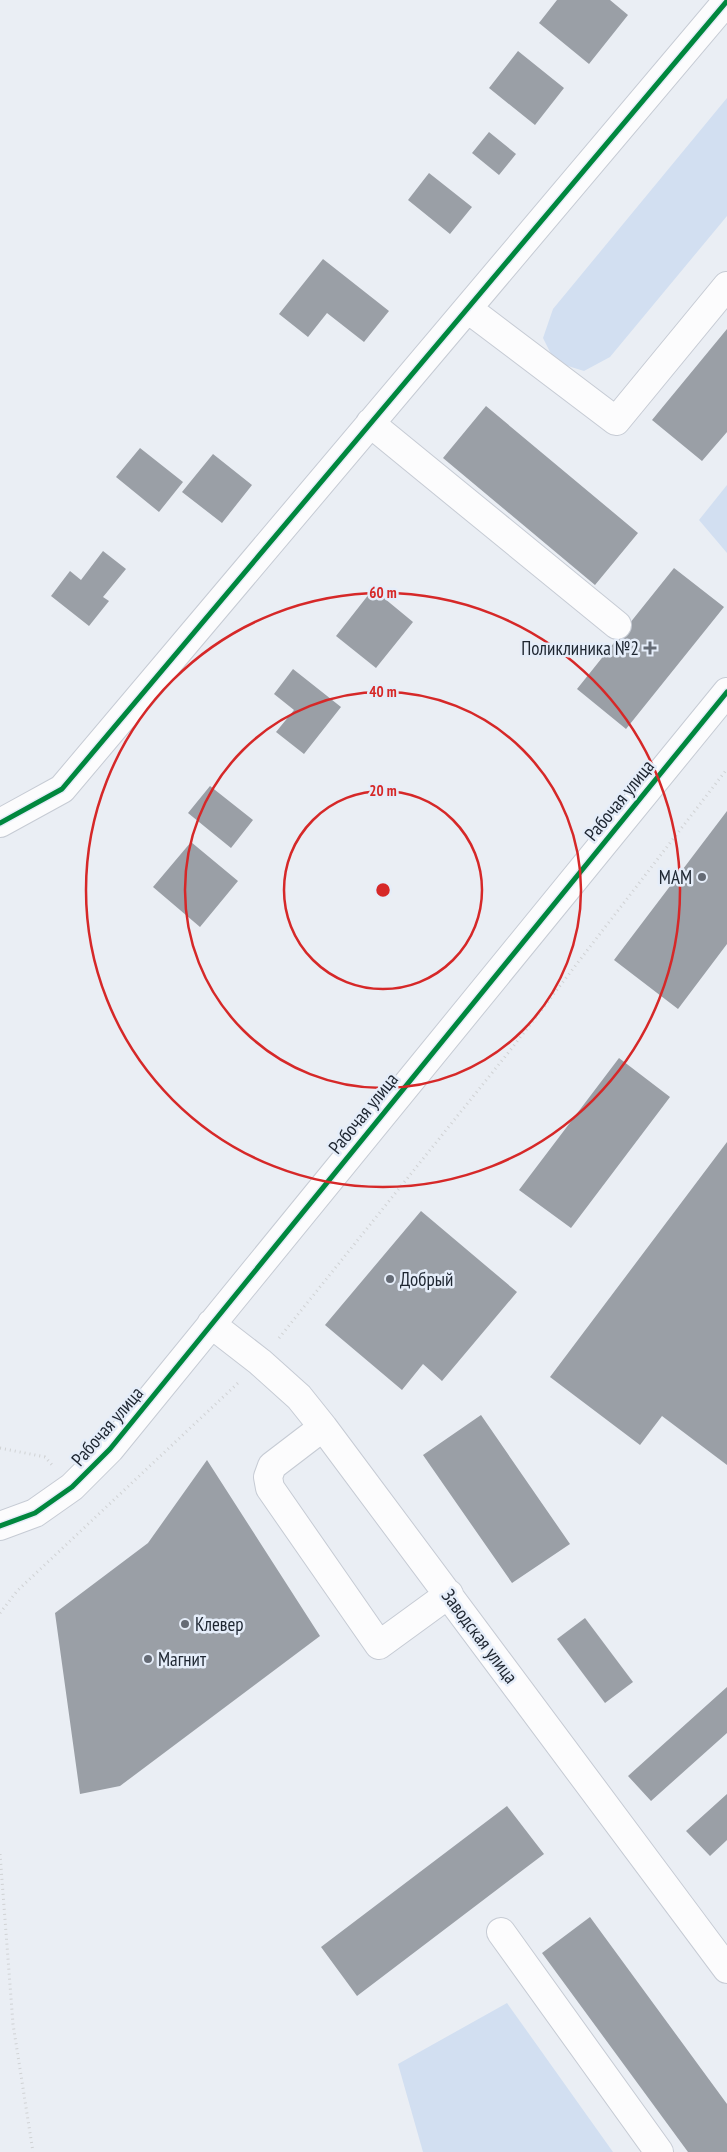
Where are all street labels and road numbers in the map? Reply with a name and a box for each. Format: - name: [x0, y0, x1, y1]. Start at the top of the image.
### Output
- street label: Рабочая улица: [579, 755, 659, 845]
- street label: Рабочая улица: [323, 1068, 403, 1158]
- street label: Рабочая улица: [66, 1381, 148, 1471]
- street label: Заводская улица: [437, 1584, 523, 1688]

